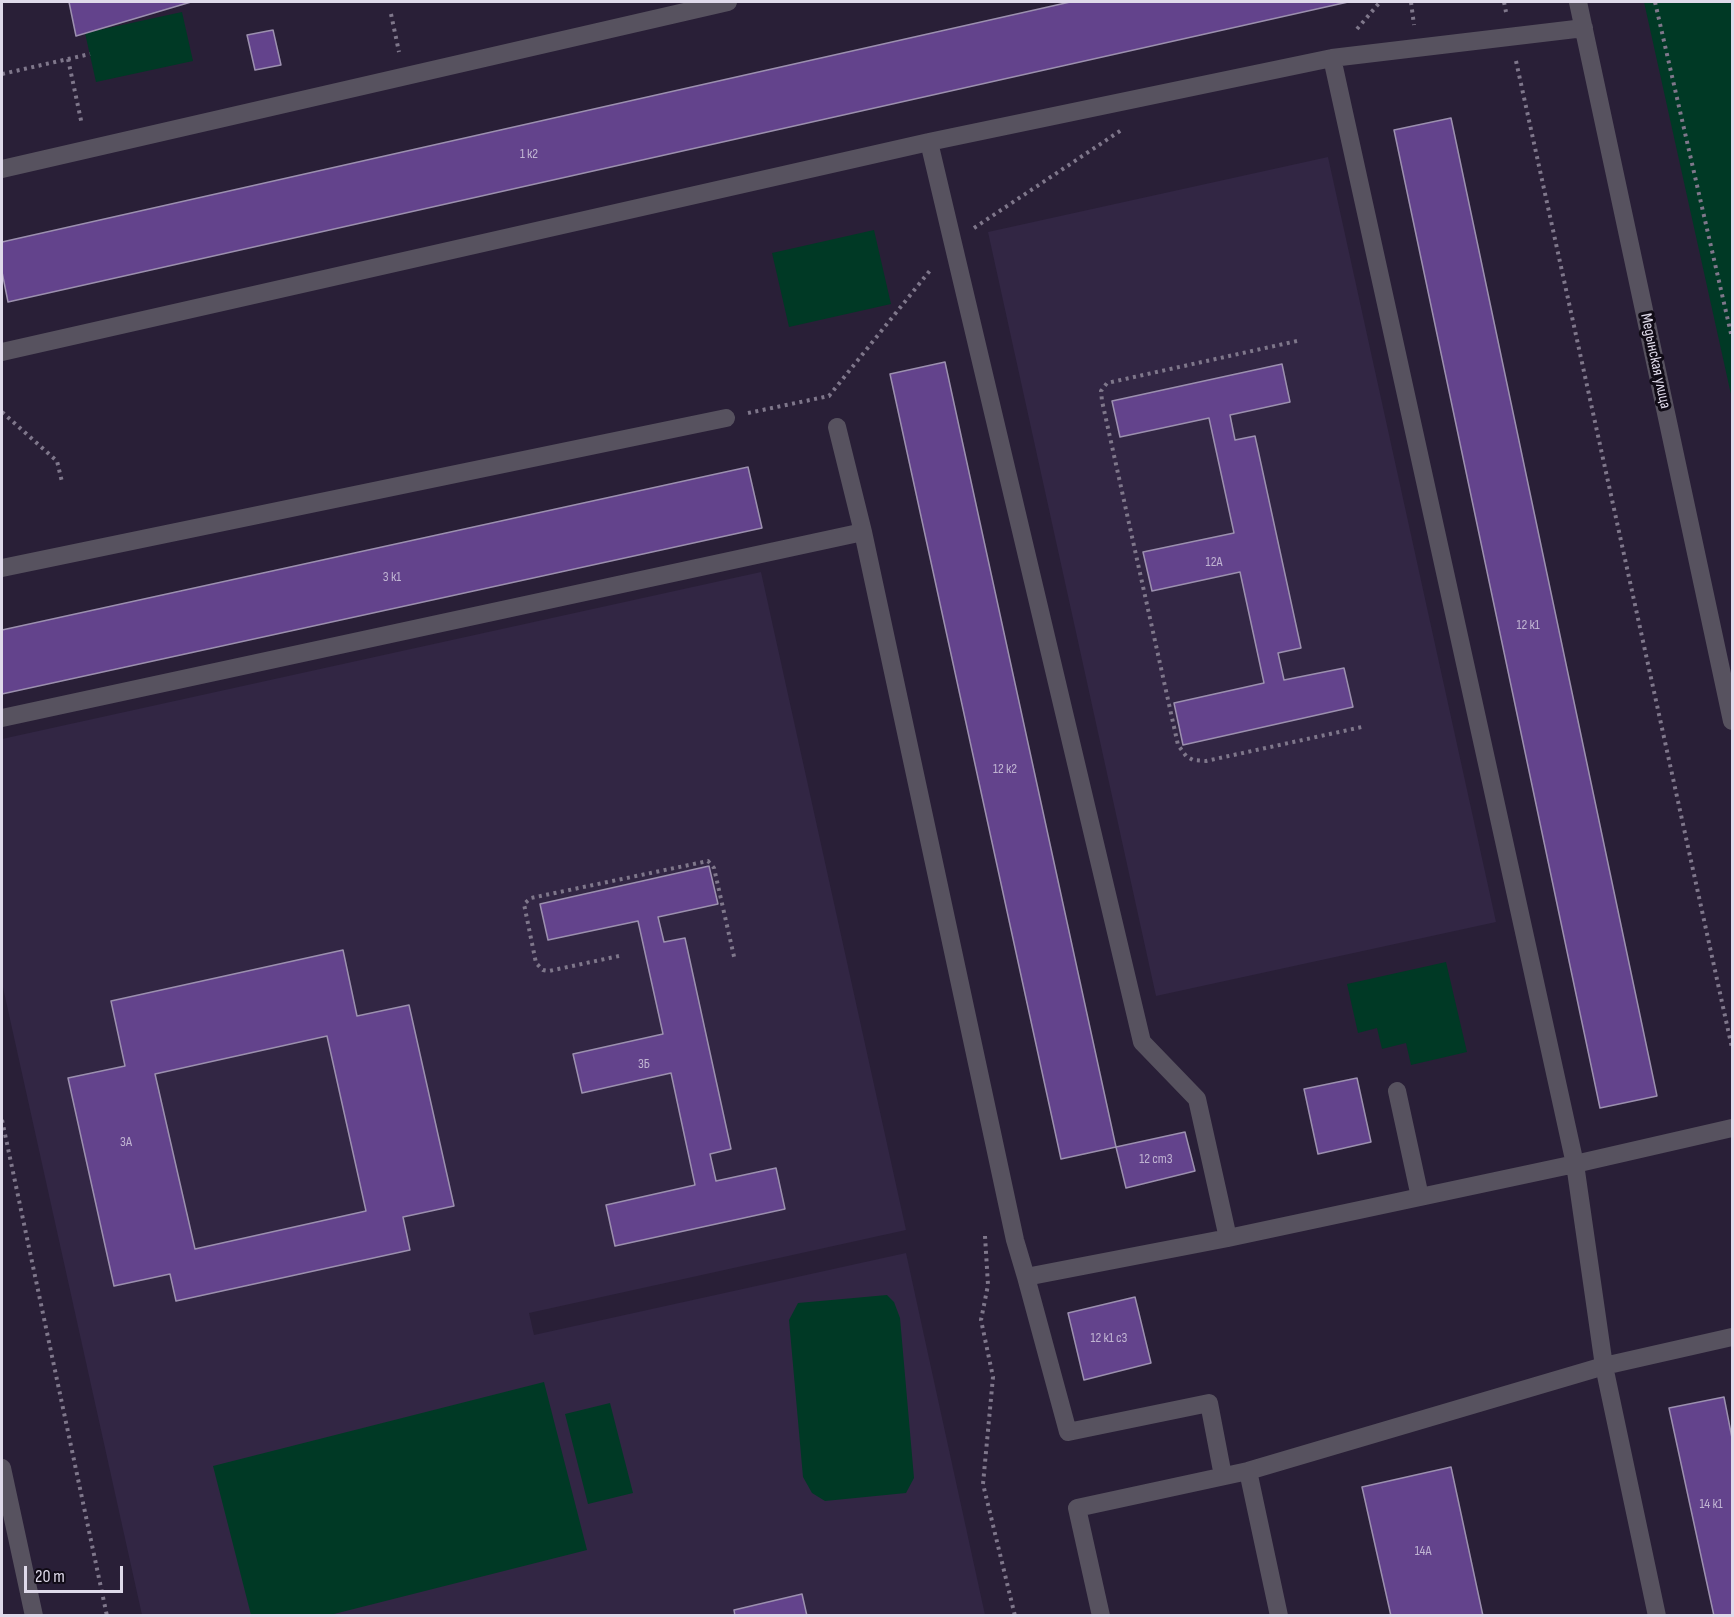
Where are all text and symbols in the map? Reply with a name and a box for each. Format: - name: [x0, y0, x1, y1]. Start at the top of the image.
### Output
- house number: 1 к2: [520, 146, 538, 162]
- street label: Медынская улица: [1636, 312, 1674, 410]
- house number: 12А: [1206, 554, 1222, 570]
- house number: 3 к1: [383, 569, 401, 585]
- house number: 12 к1: [1516, 617, 1540, 633]
- house number: 12 к2: [993, 761, 1017, 777]
- house number: 3Б: [638, 1056, 650, 1072]
- house number: 3А: [120, 1134, 132, 1150]
- house number: 12 ст3: [1139, 1151, 1173, 1167]
- house number: 12 к1 с3: [1091, 1330, 1127, 1346]
- house number: 14 к1: [1699, 1496, 1723, 1512]
- house number: 14А: [1415, 1543, 1431, 1559]
- scale bar: [27, 1554, 126, 1592]
- text: 20 m: [35, 1566, 65, 1587]

